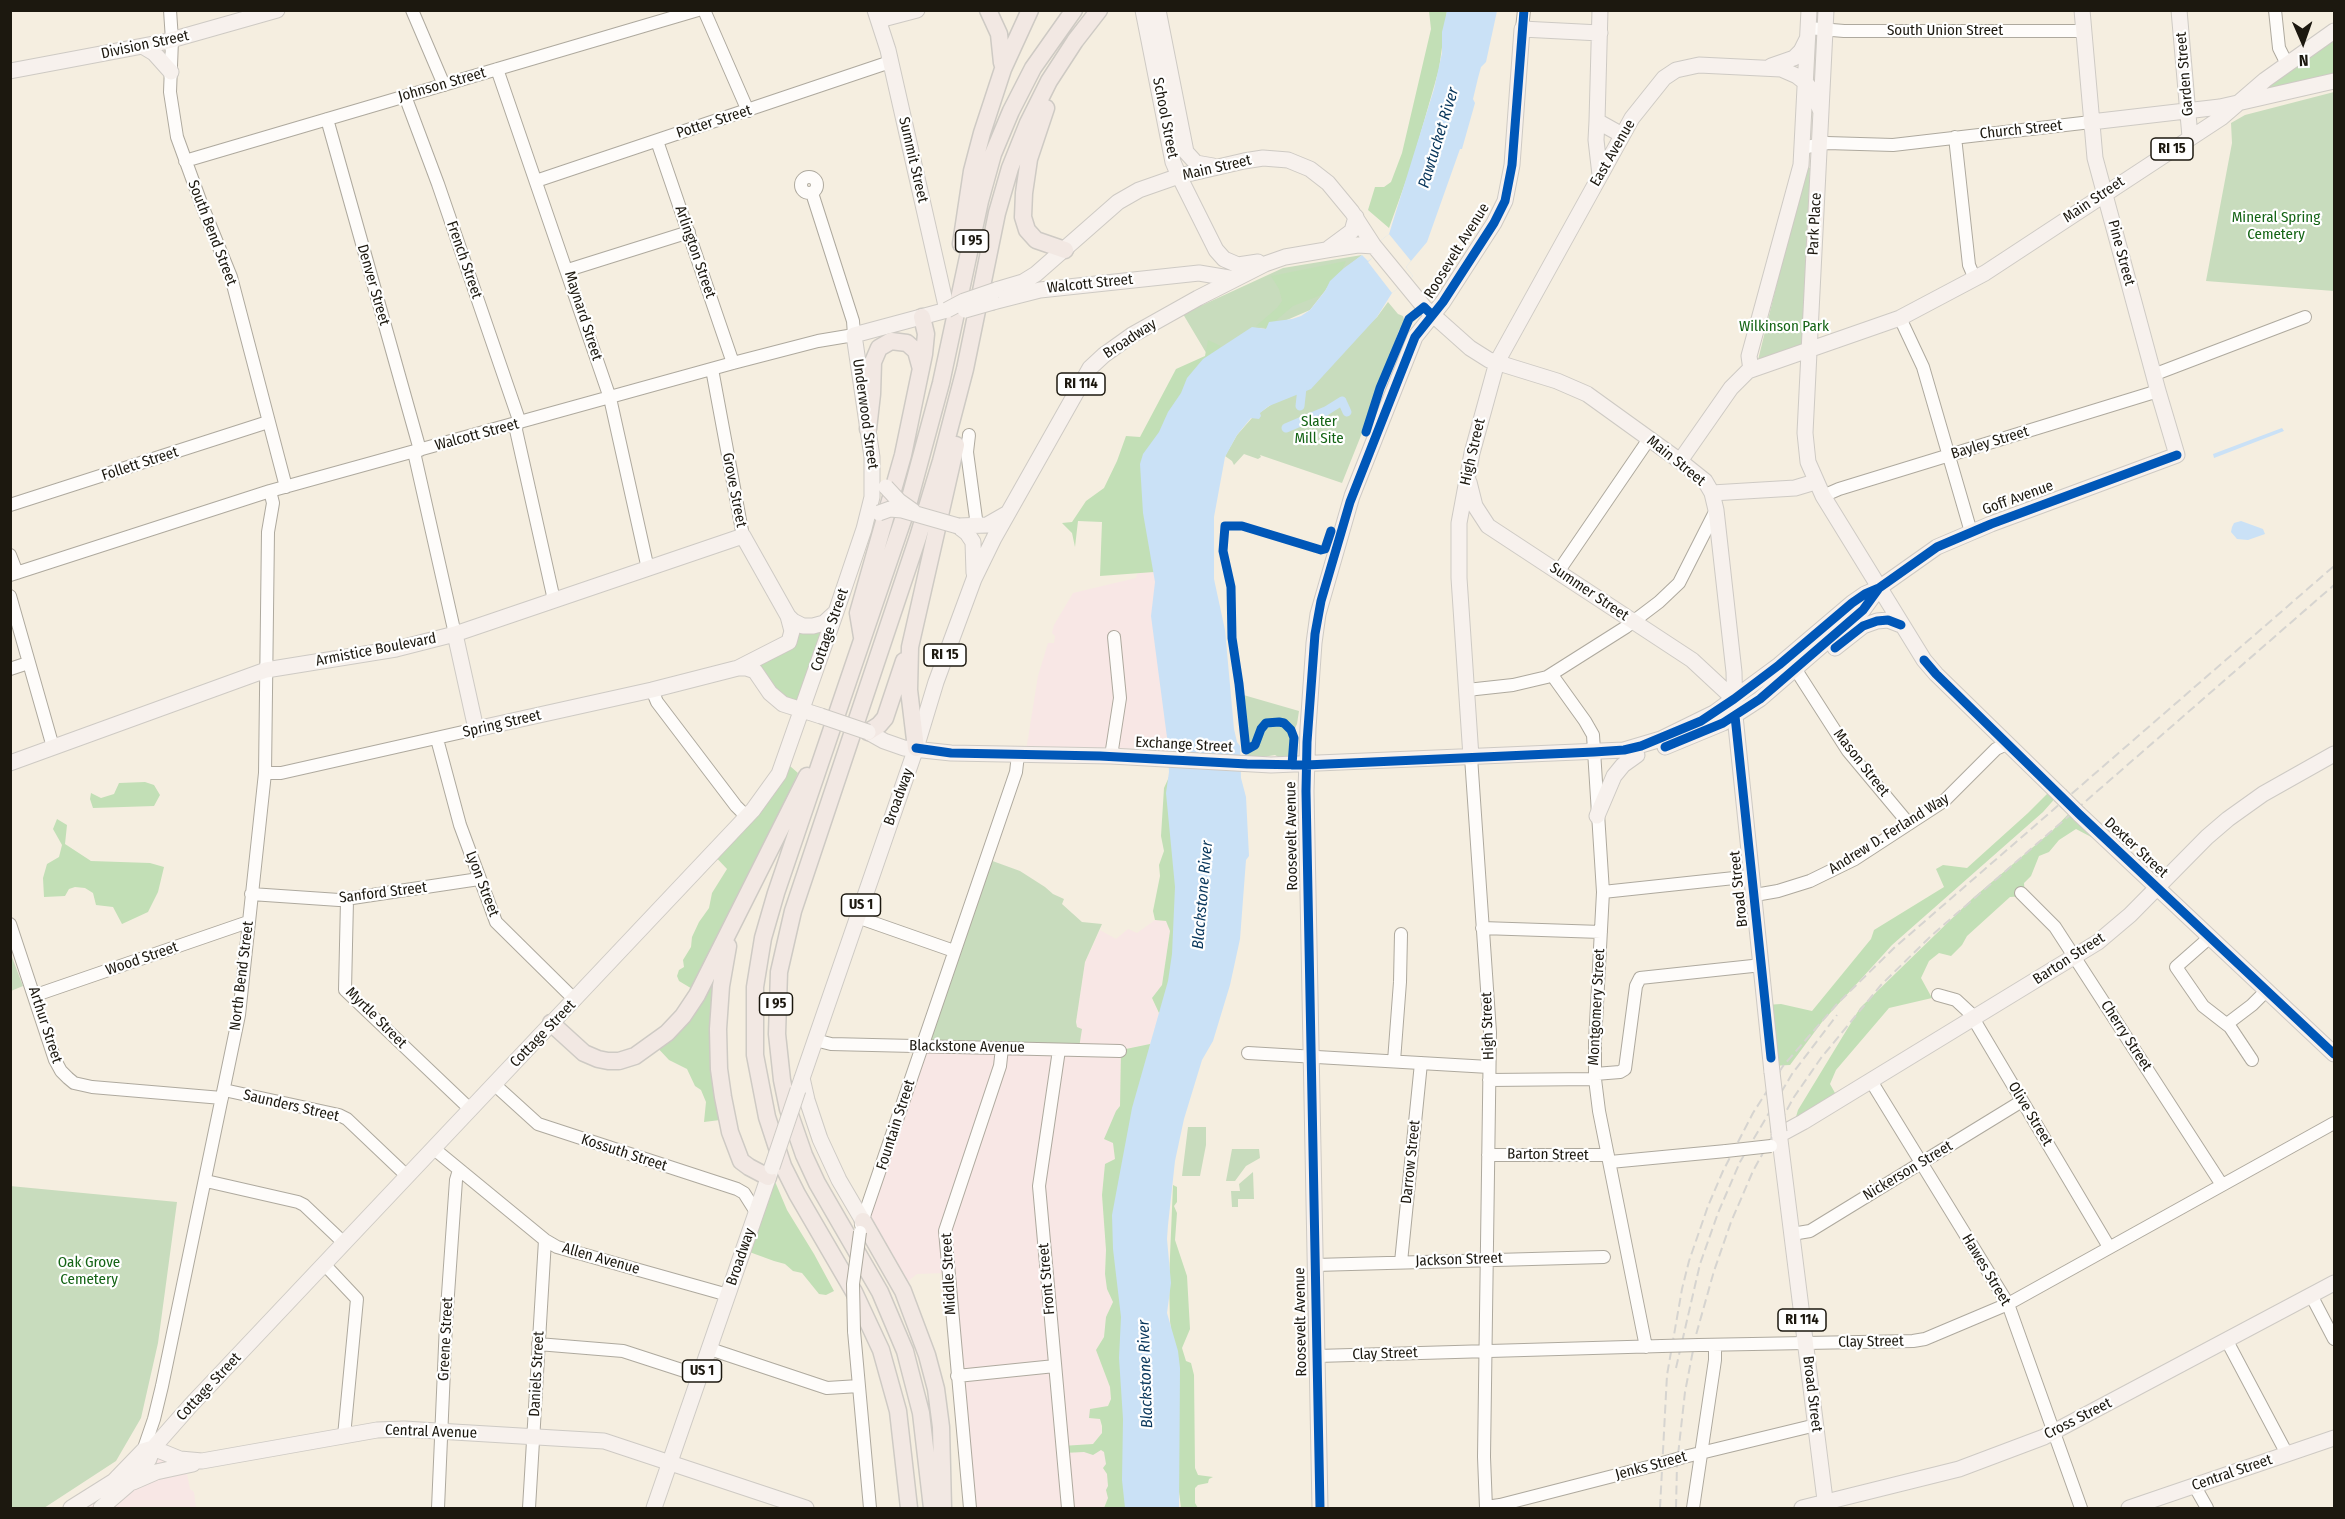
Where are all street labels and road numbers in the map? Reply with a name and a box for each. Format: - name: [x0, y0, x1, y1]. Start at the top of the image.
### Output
- street label: South Union Street: [1887, 22, 2003, 40]
- street label: Division Street: [99, 27, 191, 63]
- street label: Garden Street: [2172, 31, 2198, 117]
- street label: Johnson Street: [396, 64, 488, 106]
- street label: School Street: [1148, 76, 1182, 160]
- street label: Potter Street: [674, 101, 754, 143]
- street label: Summit Street: [894, 115, 932, 205]
- street label: East Avenue: [1587, 116, 1639, 190]
- street label: Church Street: [1979, 117, 2063, 143]
- road number: RI 15: [2151, 138, 2193, 160]
- street label: Main Street: [1181, 151, 1253, 185]
- street label: Main Street: [2060, 173, 2128, 227]
- street label: South Bend Street: [184, 178, 240, 288]
- street label: Park Place: [1804, 192, 1826, 256]
- street label: Roosevelt Avenue: [1420, 200, 1494, 302]
- street label: Arlington Street: [671, 203, 719, 301]
- street label: Pine Street: [2104, 218, 2138, 288]
- street label: French Street: [442, 219, 486, 301]
- road number: I 95: [956, 230, 988, 252]
- street label: Denver Street: [353, 242, 393, 328]
- street label: Maynard Street: [560, 269, 606, 363]
- street label: Walcott Street: [1046, 271, 1134, 297]
- street label: Broadway: [1100, 315, 1160, 363]
- street label: Underwood Street: [848, 358, 882, 470]
- road number: RI 114: [1057, 373, 1105, 395]
- street label: Walcott Street: [433, 415, 521, 455]
- street label: High Street: [1457, 417, 1489, 487]
- street label: Bayley Street: [1949, 423, 2031, 463]
- street label: Main Street: [1643, 432, 1709, 490]
- street label: Follett Street: [99, 443, 181, 485]
- street label: Grove Street: [718, 451, 750, 529]
- street label: Goff Avenue: [1980, 477, 2056, 519]
- street label: Summer Street: [1546, 559, 1632, 625]
- street label: Cottage Street: [807, 586, 853, 674]
- street label: Armistice Boulevard: [314, 629, 438, 671]
- road number: RI 15: [924, 644, 966, 666]
- street label: Spring Street: [461, 706, 543, 742]
- street label: Mason Street: [1829, 726, 1893, 800]
- street label: Exchange Street: [1135, 733, 1233, 757]
- street label: Broadway: [880, 766, 918, 828]
- street label: Roosevelt Avenue: [1282, 781, 1302, 891]
- street label: Andrew D. Ferland Way: [1825, 790, 1953, 878]
- street label: Dexter Street: [2101, 814, 2171, 882]
- street label: Lyon Street: [461, 849, 503, 919]
- street label: Broad Street: [1726, 850, 1752, 928]
- street label: Sanford Street: [338, 879, 428, 907]
- road number: US 1: [842, 894, 880, 916]
- street label: North Bend Street: [226, 920, 258, 1032]
- street label: Barton Street: [2030, 929, 2108, 989]
- street label: Wood Street: [103, 938, 181, 980]
- street label: Montgomery Street: [1585, 948, 1609, 1066]
- street label: Arthur Street: [24, 984, 66, 1066]
- street label: Myrtle Street: [342, 984, 410, 1052]
- street label: High Street: [1478, 992, 1498, 1060]
- road number: I 95: [760, 993, 792, 1015]
- street label: Cottage Street: [506, 997, 580, 1071]
- street label: Cherry Street: [2097, 997, 2155, 1075]
- street label: Blackstone Avenue: [909, 1037, 1025, 1057]
- street label: Fountain Street: [873, 1078, 919, 1172]
- street label: Olive Street: [2004, 1079, 2056, 1149]
- street label: Saunders Street: [241, 1086, 341, 1126]
- street label: Darrow Street: [1398, 1119, 1424, 1205]
- street label: Kossuth Street: [579, 1131, 669, 1175]
- street label: Nickerson Street: [1860, 1137, 1956, 1205]
- street label: Barton Street: [1507, 1145, 1589, 1165]
- street label: Broadway: [723, 1226, 759, 1288]
- street label: Hawes Street: [1958, 1231, 2014, 1309]
- street label: Middle Street: [938, 1232, 960, 1316]
- street label: Allen Avenue: [560, 1239, 642, 1279]
- street label: Front Street: [1035, 1242, 1059, 1316]
- street label: Jackson Street: [1415, 1249, 1503, 1271]
- street label: Roosevelt Avenue: [1291, 1267, 1311, 1377]
- street label: Greene Street: [435, 1297, 457, 1381]
- road number: RI 114: [1778, 1309, 1826, 1331]
- street label: Daniels Street: [526, 1331, 548, 1417]
- street label: Clay Street: [1838, 1332, 1904, 1352]
- street label: Clay Street: [1352, 1344, 1418, 1364]
- street label: Cottage Street: [173, 1349, 245, 1425]
- street label: Broad Street: [1798, 1355, 1826, 1433]
- road number: US 1: [682, 1360, 722, 1382]
- street label: Cross Street: [2041, 1394, 2115, 1444]
- street label: Central Avenue: [385, 1421, 477, 1443]
- street label: Jenks Street: [1613, 1448, 1689, 1484]
- street label: Central Street: [2189, 1451, 2275, 1495]

